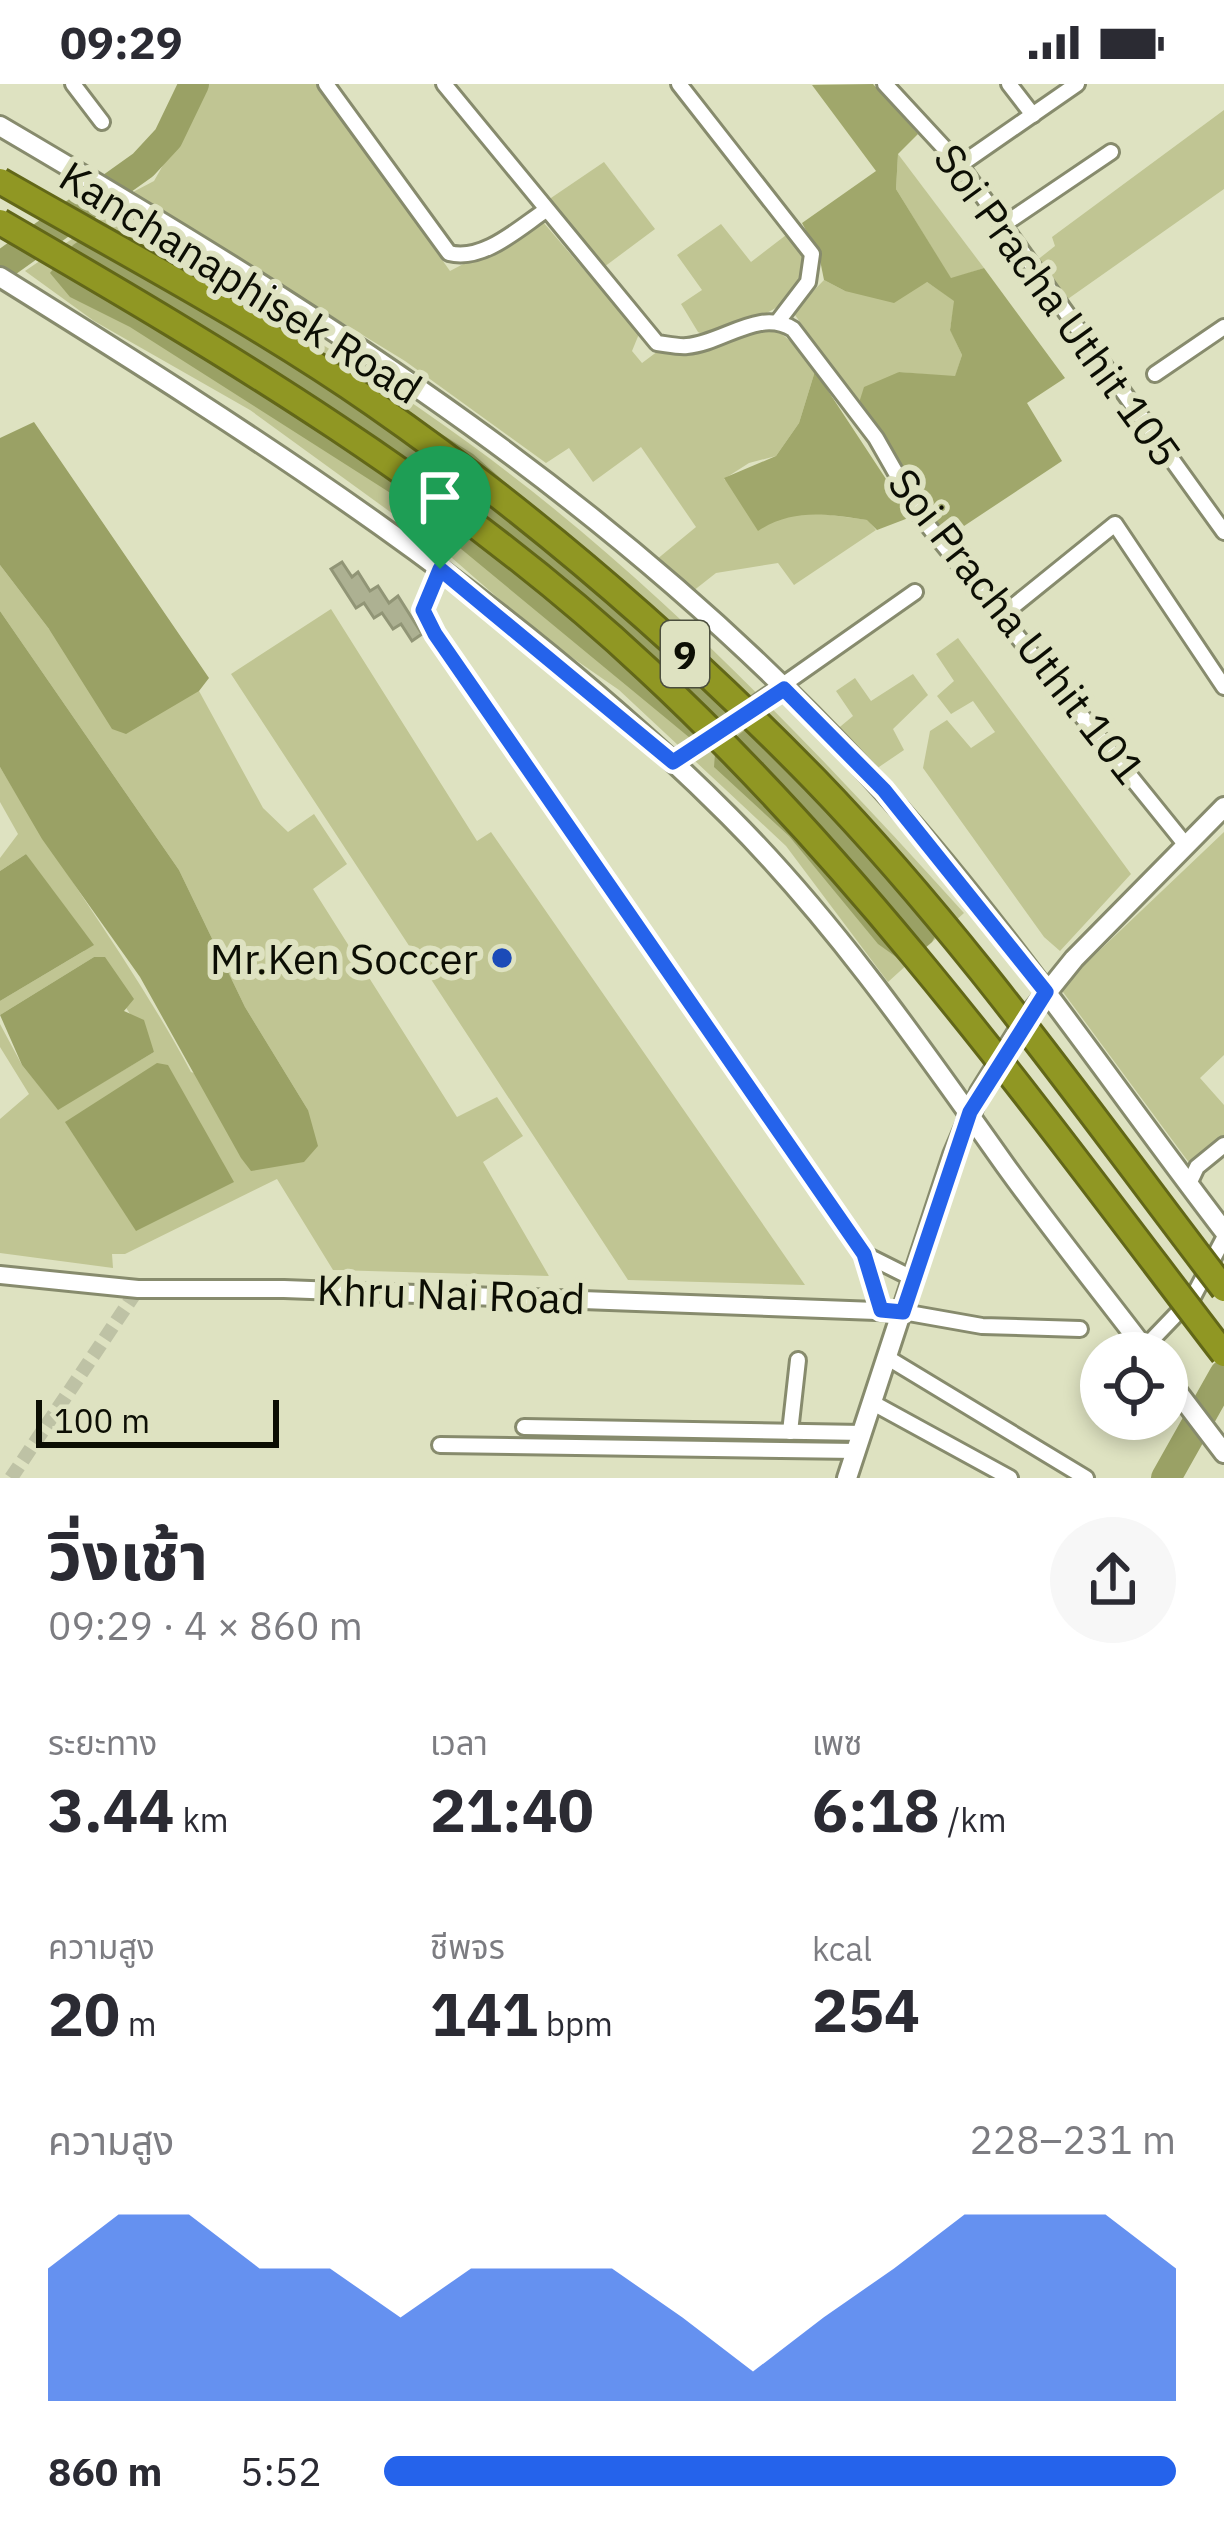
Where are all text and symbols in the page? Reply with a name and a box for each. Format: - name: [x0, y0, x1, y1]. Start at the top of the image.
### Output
- text: 09:29: [60, 13, 183, 71]
- street label: Soi Pracha Uthit 105: [922, 133, 1194, 477]
- street label: Kanchanaphisek Road: [50, 148, 432, 416]
- pin: [389, 446, 491, 569]
- street label: Soi Pracha Uthit 101: [876, 457, 1158, 795]
- icon: arrive: [407, 464, 473, 530]
- road number: 9: [661, 621, 709, 687]
- place label: Mr.Ken Soccer: [210, 931, 478, 986]
- marker: Mr.Ken Soccer: [489, 945, 515, 971]
- street label: Khru Nai Road: [316, 1262, 586, 1326]
- map controls: [1080, 1332, 1188, 1440]
- button: locate: [1080, 1332, 1188, 1440]
- scale bar: [36, 1394, 279, 1447]
- text: 100 m: [54, 1399, 150, 1442]
- text: วิ่งเช้า: [48, 1512, 208, 1598]
- button: share: [1050, 1517, 1176, 1643]
- text: 09:29 · 4 × 860 m: [48, 1600, 363, 1651]
- text: ระยะทาง: [48, 1721, 157, 1764]
- text: เวลา: [430, 1721, 488, 1764]
- text: เพซ: [812, 1721, 862, 1764]
- text: 3.44: [48, 1770, 175, 1849]
- text: 21:40: [430, 1770, 594, 1849]
- text: 6:18: [812, 1770, 940, 1849]
- text: km: [175, 1798, 229, 1841]
- text: /km: [940, 1798, 1006, 1841]
- text: ความสูง: [48, 1925, 155, 1968]
- text: ชีพจร: [430, 1925, 505, 1968]
- text: kcal: [812, 1927, 872, 1970]
- text: 254: [812, 1970, 920, 2049]
- text: 20: [48, 1974, 120, 2053]
- text: 141: [430, 1974, 538, 2053]
- text: m: [120, 2002, 157, 2045]
- text: bpm: [538, 2002, 613, 2045]
- text: 228–231 m: [969, 2114, 1176, 2165]
- text: ความสูง: [48, 2115, 174, 2166]
- text: 860 m: [48, 2446, 162, 2497]
- text: 5:52: [240, 2446, 322, 2497]

